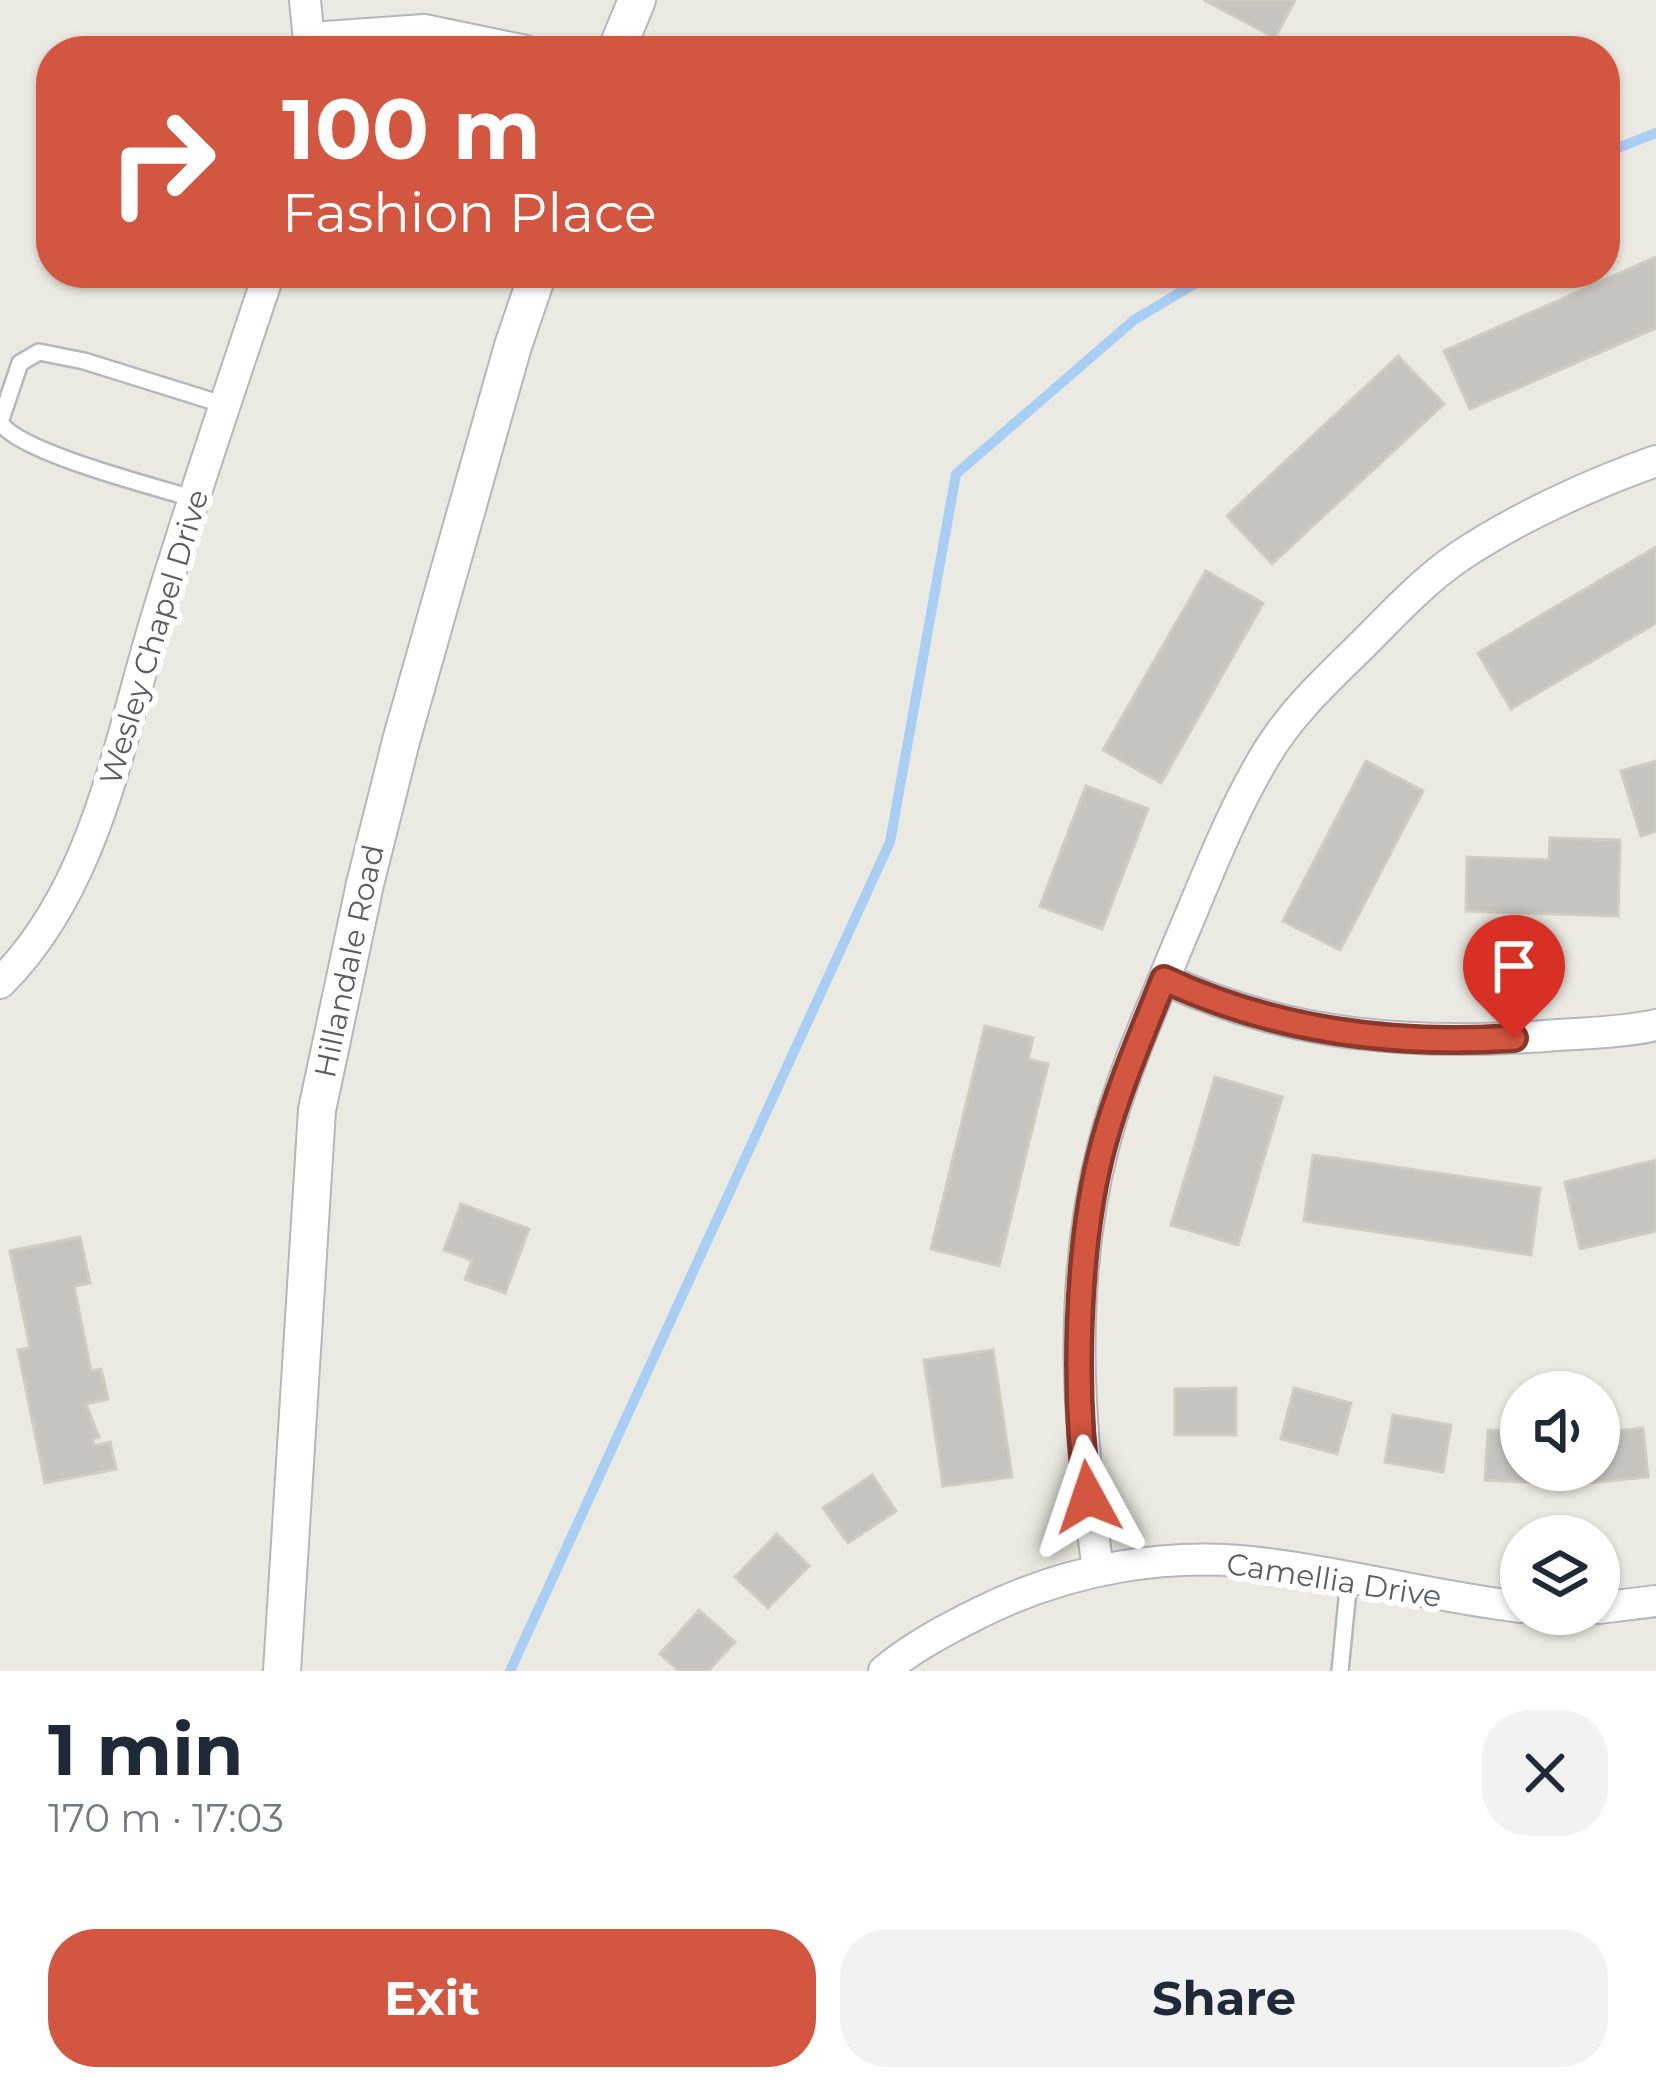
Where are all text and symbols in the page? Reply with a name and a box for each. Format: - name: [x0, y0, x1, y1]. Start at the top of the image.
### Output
- text: 100 m: [282, 78, 541, 180]
- icon: right: [84, 84, 240, 240]
- text: Fashion Place: [282, 180, 657, 246]
- street label: Wesley Chapel Drive: [91, 485, 217, 789]
- street label: Hillandale Road: [306, 841, 392, 1081]
- pin: [1463, 915, 1565, 1038]
- icon: arrive: [1481, 933, 1547, 999]
- map controls: [1500, 1371, 1620, 1635]
- button: sound: [1500, 1371, 1620, 1491]
- position arrow: [1025, 1434, 1151, 1560]
- button: layers: [1500, 1515, 1620, 1635]
- street label: Camellia Drive: [1224, 1545, 1444, 1615]
- text: 1 min: [48, 1705, 244, 1793]
- button: close: [1482, 1710, 1608, 1836]
- text: 170 m · 17:03: [48, 1794, 284, 1842]
- button: Exit: [48, 1929, 816, 2067]
- button: Share: [840, 1929, 1608, 2067]

